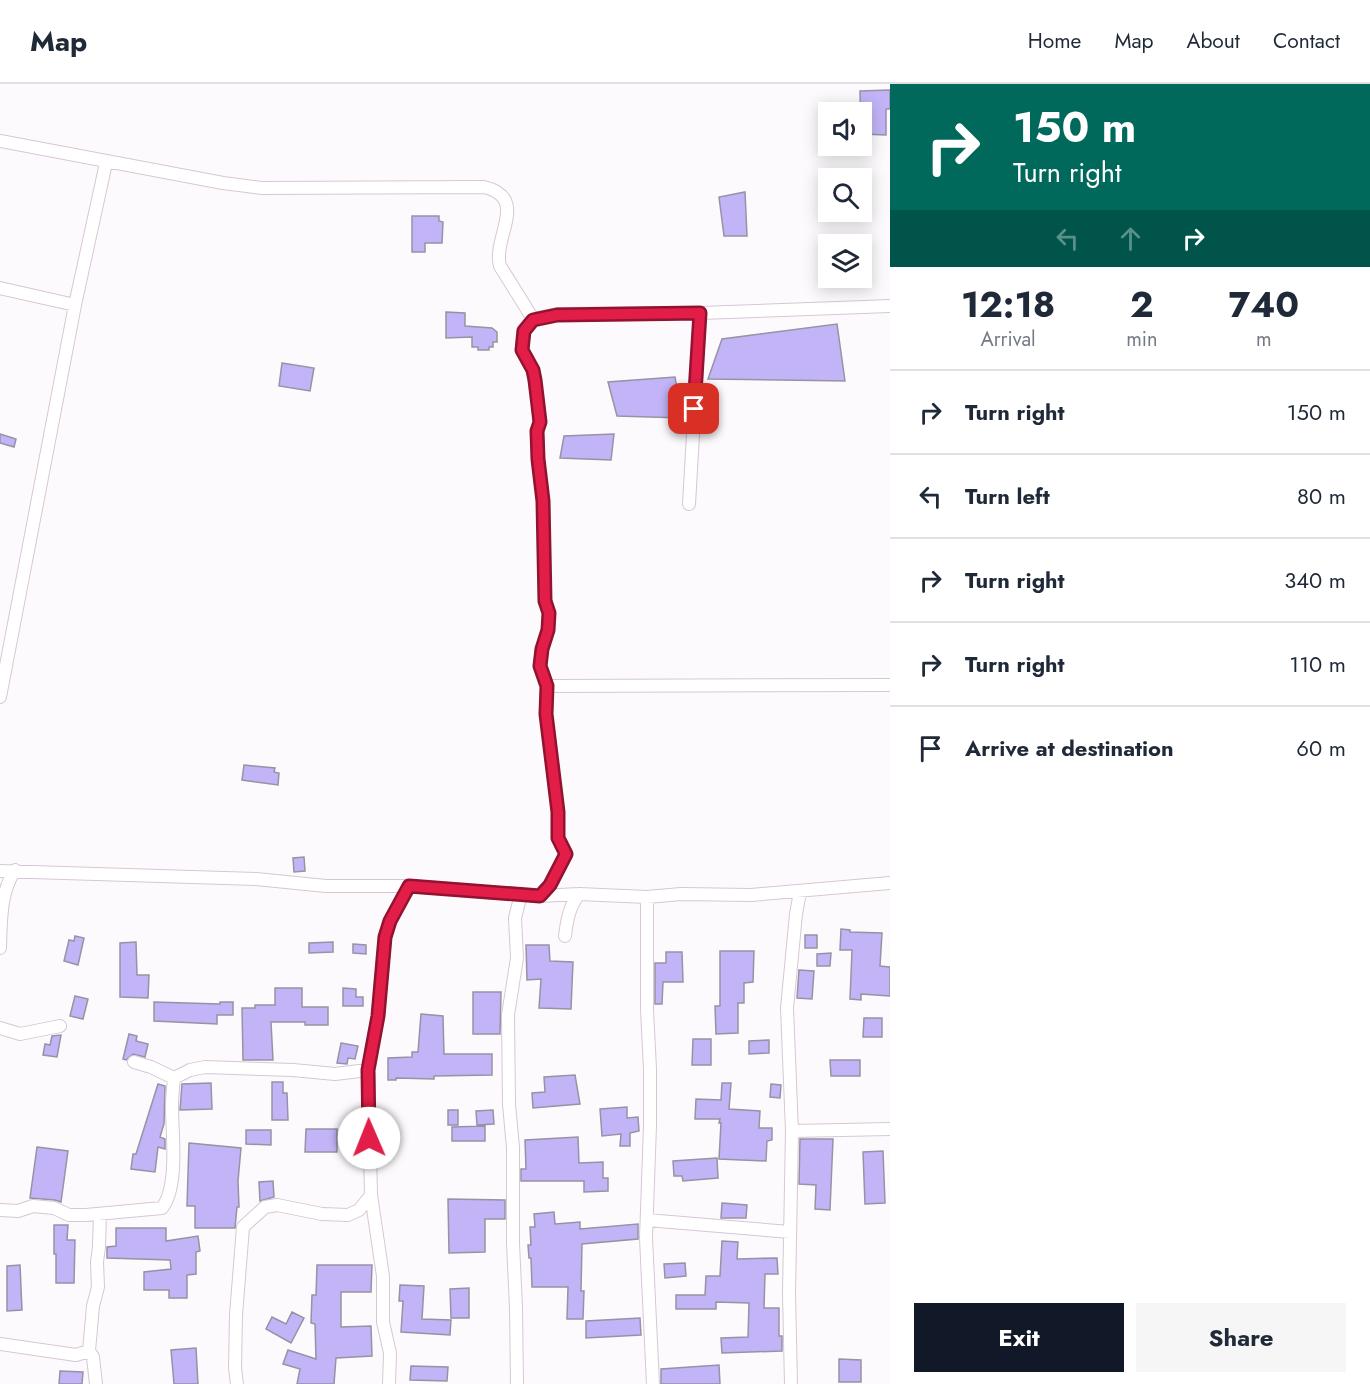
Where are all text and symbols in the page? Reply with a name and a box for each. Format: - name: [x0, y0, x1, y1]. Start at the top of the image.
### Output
- text: Map: [30, 21, 87, 62]
- text: Home: [1028, 26, 1081, 56]
- text: Map: [1114, 26, 1154, 56]
- text: About: [1187, 26, 1240, 56]
- text: Contact: [1273, 26, 1340, 56]
- text: 150 m: [1013, 97, 1136, 158]
- map controls: [818, 102, 872, 288]
- button: sound: [818, 102, 872, 156]
- icon: right: [914, 108, 992, 186]
- text: Turn right: [1013, 153, 1121, 192]
- button: search: [818, 168, 872, 222]
- icon: left: [1051, 222, 1084, 255]
- icon: ahead: [1114, 222, 1147, 255]
- icon: right: [1177, 222, 1210, 255]
- button: layers: [818, 234, 872, 288]
- text: 12:18: [961, 278, 1055, 330]
- text: 2: [1130, 278, 1154, 330]
- text: 740: [1228, 278, 1299, 330]
- text: Arrival: [981, 325, 1036, 354]
- text: min: [1126, 325, 1158, 354]
- text: m: [1256, 325, 1272, 354]
- pin: [668, 383, 719, 434]
- icon: arrive: [677, 392, 710, 425]
- icon: right: [914, 396, 947, 429]
- text: Turn right: [965, 396, 1065, 428]
- text: 150 m: [1287, 396, 1346, 428]
- icon: left: [914, 480, 947, 513]
- text: Turn left: [965, 480, 1050, 512]
- text: 80 m: [1297, 480, 1346, 512]
- icon: right: [914, 564, 947, 597]
- text: Turn right: [965, 564, 1065, 596]
- text: 340 m: [1284, 564, 1346, 596]
- icon: right: [914, 648, 947, 681]
- text: Turn right: [965, 648, 1065, 680]
- text: 110 m: [1289, 648, 1346, 680]
- icon: arrive: [914, 732, 947, 765]
- text: Arrive at destination: [965, 732, 1174, 764]
- text: 60 m: [1296, 732, 1346, 764]
- position arrow: [337, 1106, 401, 1170]
- button: Exit: [914, 1303, 1124, 1372]
- button: Share: [1136, 1303, 1346, 1372]

